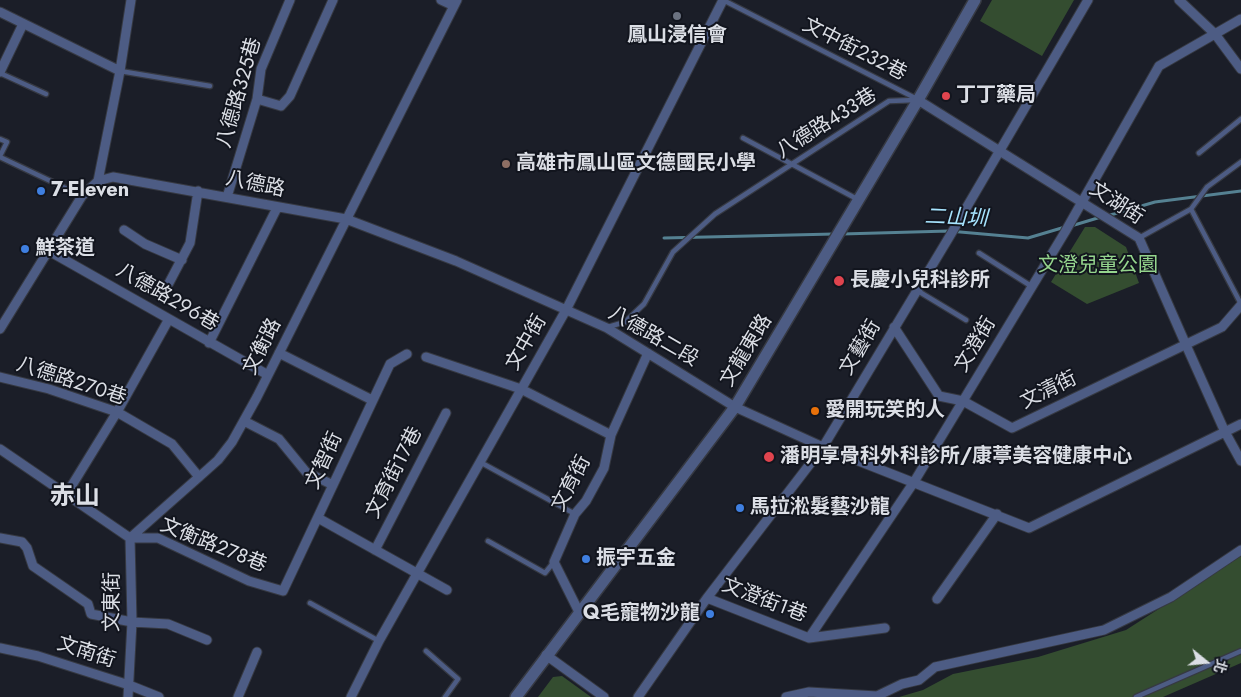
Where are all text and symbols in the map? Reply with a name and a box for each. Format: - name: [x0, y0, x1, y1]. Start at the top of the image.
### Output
- marker: 鳳山浸信會: [671, 10, 683, 22]
- street label: 文中街232巷: [798, 14, 910, 86]
- place label: 鳳山浸信會: [627, 24, 727, 48]
- street label: 八德路325巷: [213, 35, 267, 151]
- street label: 八德路433巷: [773, 84, 881, 164]
- place label: 丁丁藥局: [956, 84, 1036, 108]
- marker: 丁丁藥局: [940, 90, 952, 102]
- place label: 高雄市鳳山區文德國民小學: [516, 152, 756, 176]
- marker: 高雄市鳳山區文德國民小學: [500, 158, 512, 170]
- street label: 八德路: [223, 167, 287, 203]
- street label: 文湖街: [1084, 178, 1148, 230]
- place label: 7-Eleven: [51, 179, 129, 203]
- marker: 7-Eleven: [35, 185, 47, 197]
- water label: 二山圳: [924, 205, 988, 233]
- place label: 鮮茶道: [35, 237, 95, 261]
- marker: 鮮茶道: [19, 243, 31, 255]
- park label: 文澄兒童公園: [1038, 254, 1158, 278]
- street label: 八德路296巷: [111, 259, 223, 337]
- place label: 長慶小兒科診所: [850, 269, 990, 293]
- marker: 長慶小兒科診所: [832, 274, 846, 288]
- street label: 八德路二段: [604, 302, 702, 372]
- street label: 文中街: [502, 311, 552, 375]
- street label: 文龍東路: [716, 311, 778, 391]
- street label: 文澄街: [950, 313, 1002, 377]
- street label: 文衡路: [239, 315, 287, 379]
- street label: 文藝街: [835, 316, 887, 380]
- street label: 八德路270巷: [13, 353, 129, 411]
- street label: 文清街: [1017, 367, 1081, 415]
- place label: 愛開玩笑的人: [825, 399, 945, 423]
- marker: 愛開玩笑的人: [809, 405, 821, 417]
- street label: 文育街17巷: [362, 423, 428, 523]
- street label: 文智街: [301, 429, 349, 493]
- place label: 潘明享骨科外科診所/康葶美容健康中心: [780, 445, 1132, 469]
- marker: 潘明享骨科外科診所/康葶美容健康中心: [762, 450, 776, 464]
- street label: 文育街: [547, 452, 597, 516]
- district label: 赤山: [50, 483, 100, 513]
- place label: 馬拉淞髮藝沙龍: [750, 496, 890, 520]
- marker: 馬拉淞髮藝沙龍: [734, 502, 746, 514]
- street label: 文衡路278巷: [156, 514, 270, 578]
- place label: 振宇五金: [596, 547, 676, 571]
- marker: 振宇五金: [580, 553, 592, 565]
- street label: 文東街: [101, 572, 125, 632]
- street label: 文澄街1巷: [718, 574, 810, 628]
- place label: Q毛寵物沙龍: [583, 602, 700, 626]
- marker: Q毛寵物沙龍: [704, 608, 716, 620]
- street label: 文南街: [54, 632, 118, 674]
- north arrow: [1181, 637, 1231, 687]
- text: 北: [1209, 657, 1232, 676]

